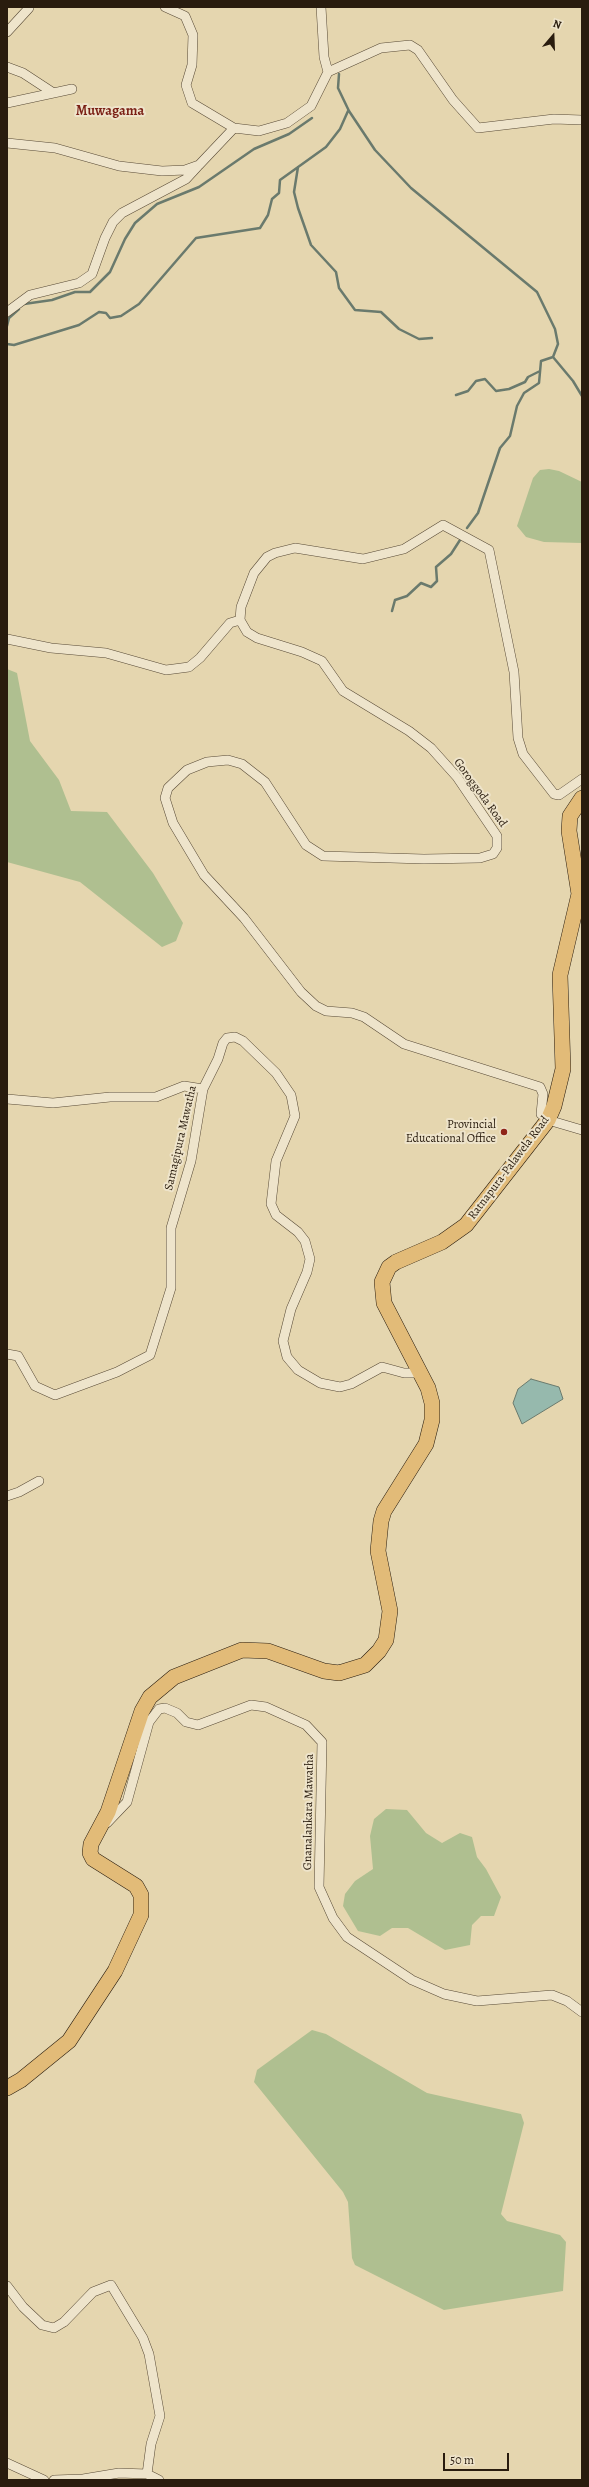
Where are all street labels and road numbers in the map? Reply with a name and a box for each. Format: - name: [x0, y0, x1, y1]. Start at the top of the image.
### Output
- street label: Goroggoda Road: [450, 756, 510, 830]
- street label: Samagipura Mawatha: [162, 1084, 200, 1192]
- street label: Ratnapura-Palawela Road: [465, 1113, 553, 1223]
- street label: Gnanalankara Mawatha: [301, 1754, 317, 1870]

